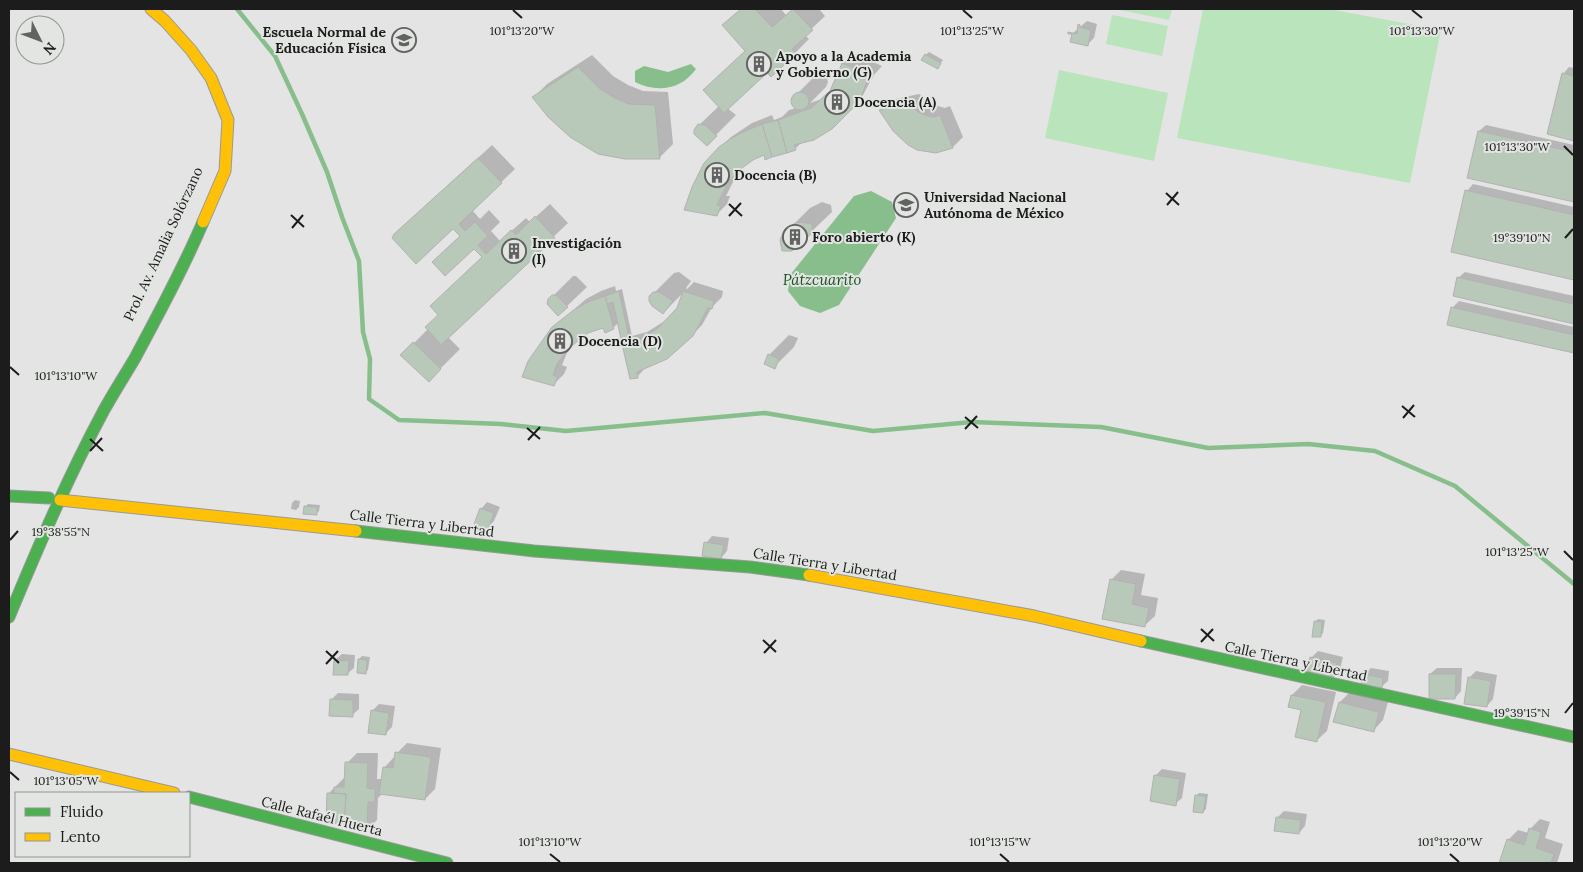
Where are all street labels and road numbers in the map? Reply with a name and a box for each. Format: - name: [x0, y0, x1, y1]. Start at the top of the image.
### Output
- street label: Prol. Av. Amalia Solórzano: [119, 164, 207, 324]
- street label: Calle Tierra y Libertad: [349, 505, 495, 541]
- street label: Calle Tierra y Libertad: [752, 544, 898, 584]
- street label: Calle Tierra y Libertad: [1223, 637, 1369, 685]
- street label: Calle Rafaél Huerta: [259, 792, 385, 840]

